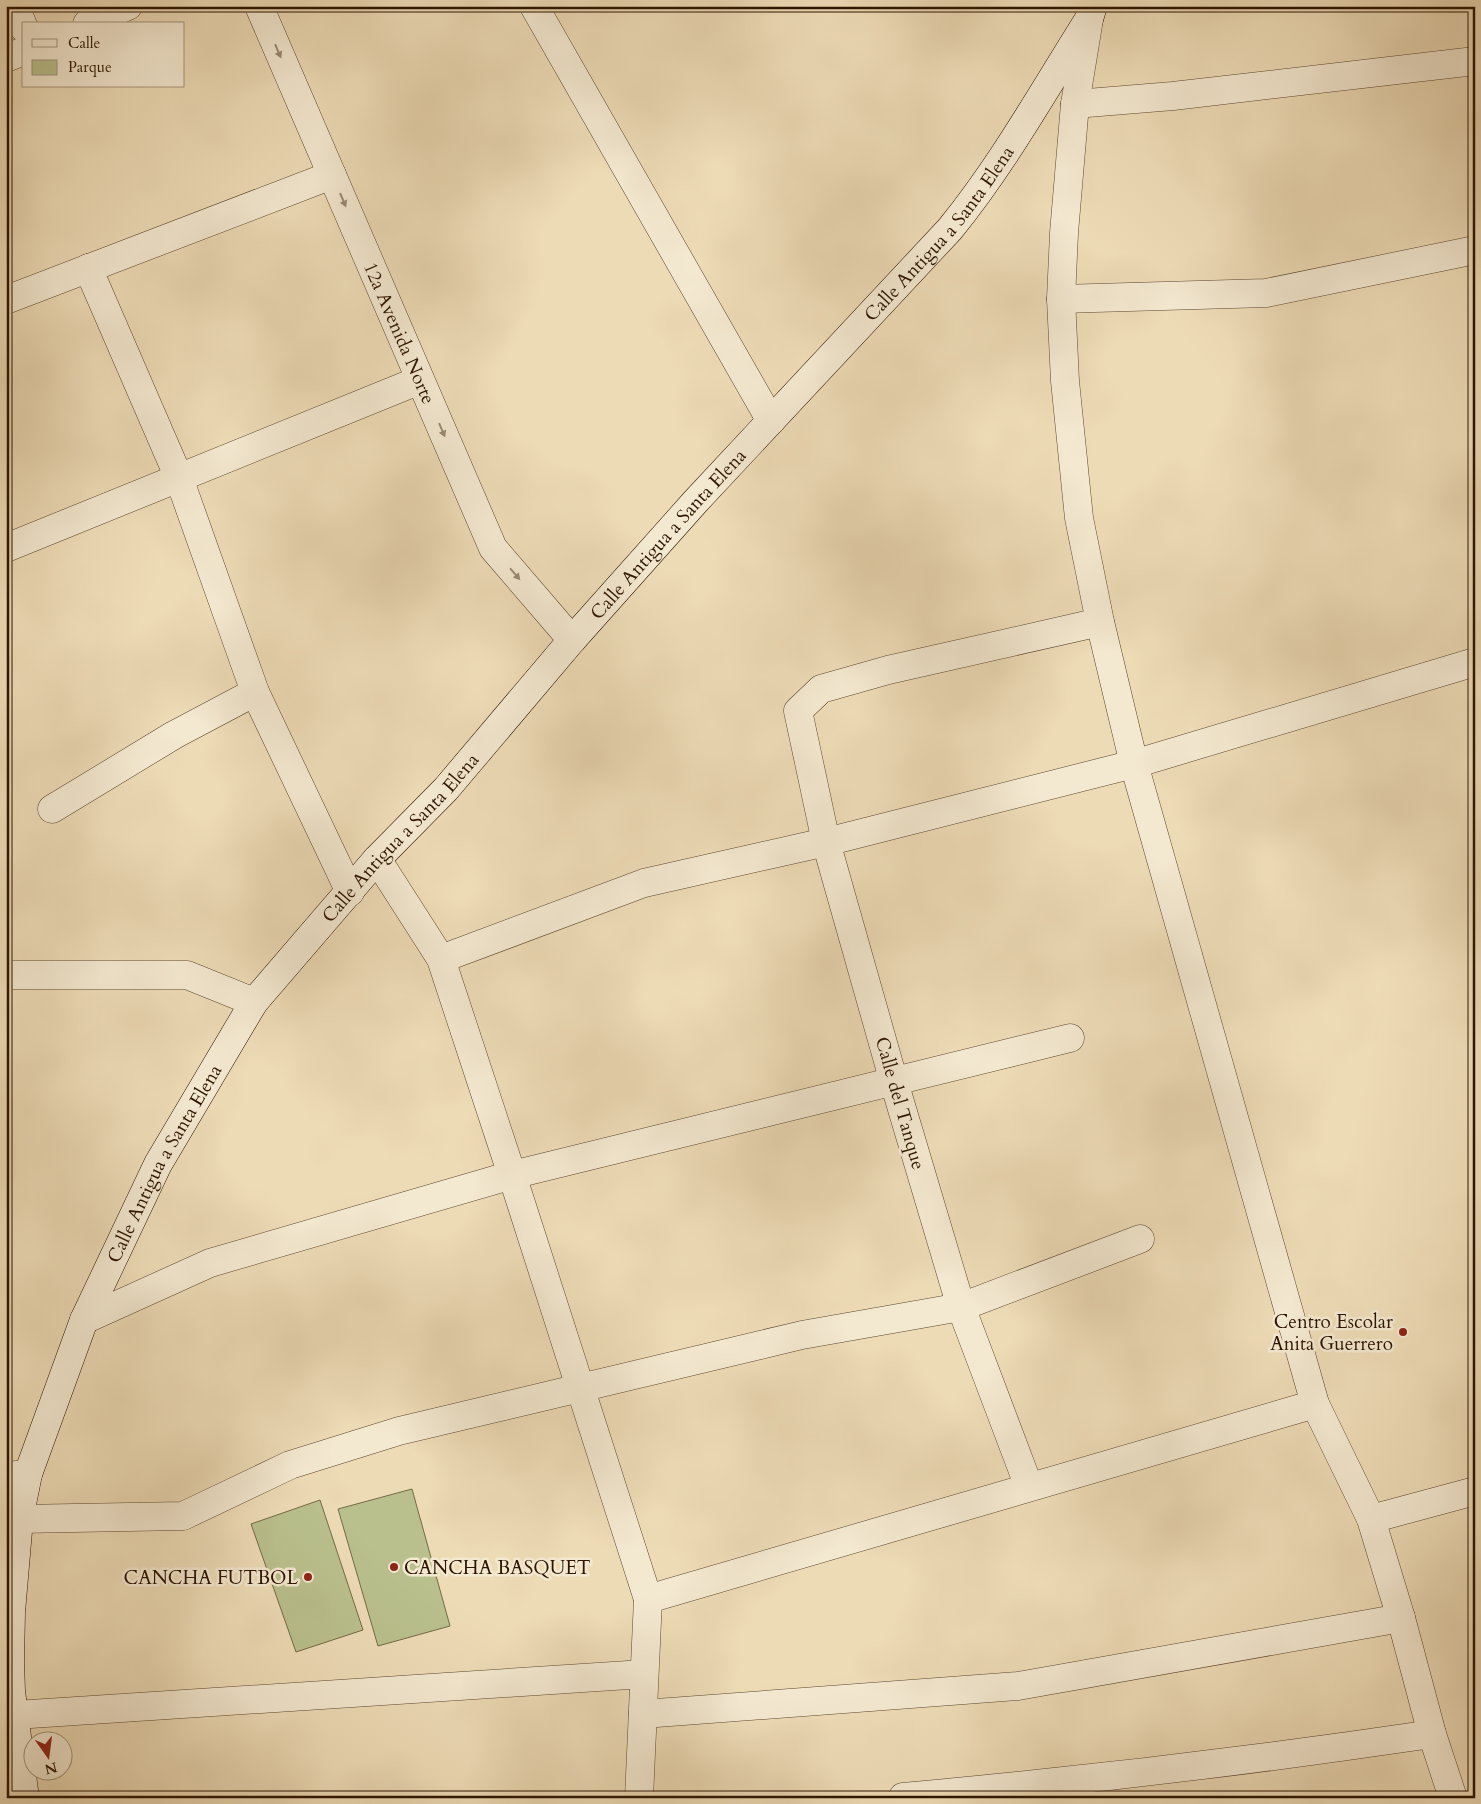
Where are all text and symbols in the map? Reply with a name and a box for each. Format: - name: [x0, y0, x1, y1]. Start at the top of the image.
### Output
- legend: [22, 22, 185, 88]
- text: Calle: [68, 33, 101, 53]
- one-way arrow: [275, 44, 283, 58]
- text: Parque: [68, 57, 112, 77]
- street label: Calle Antigua a Santa Elena: [858, 141, 1020, 327]
- one-way arrow: [339, 193, 347, 207]
- street label: 12a Avenida Norte: [357, 258, 441, 408]
- one-way arrow: [438, 423, 446, 437]
- street label: Calle Antigua a Santa Elena: [584, 443, 752, 625]
- one-way arrow: [509, 567, 520, 580]
- street label: Calle Antigua a Santa Elena: [316, 748, 485, 928]
- street label: Calle del Tanque: [869, 1034, 931, 1173]
- street label: Calle Antigua a Santa Elena: [101, 1060, 228, 1267]
- place label: Centro Escolar Anita Guerrero: [1270, 1309, 1393, 1357]
- marker: Centro Escolar Anita Guerrero: [1397, 1326, 1409, 1338]
- place label: CANCHA BASQUET: [404, 1555, 591, 1581]
- marker: CANCHA BASQUET: [388, 1561, 400, 1573]
- place label: CANCHA FUTBOL: [124, 1565, 299, 1591]
- marker: CANCHA FUTBOL: [302, 1571, 314, 1583]
- north arrow: [22, 1732, 72, 1782]
- text: N: [43, 1757, 59, 1779]

